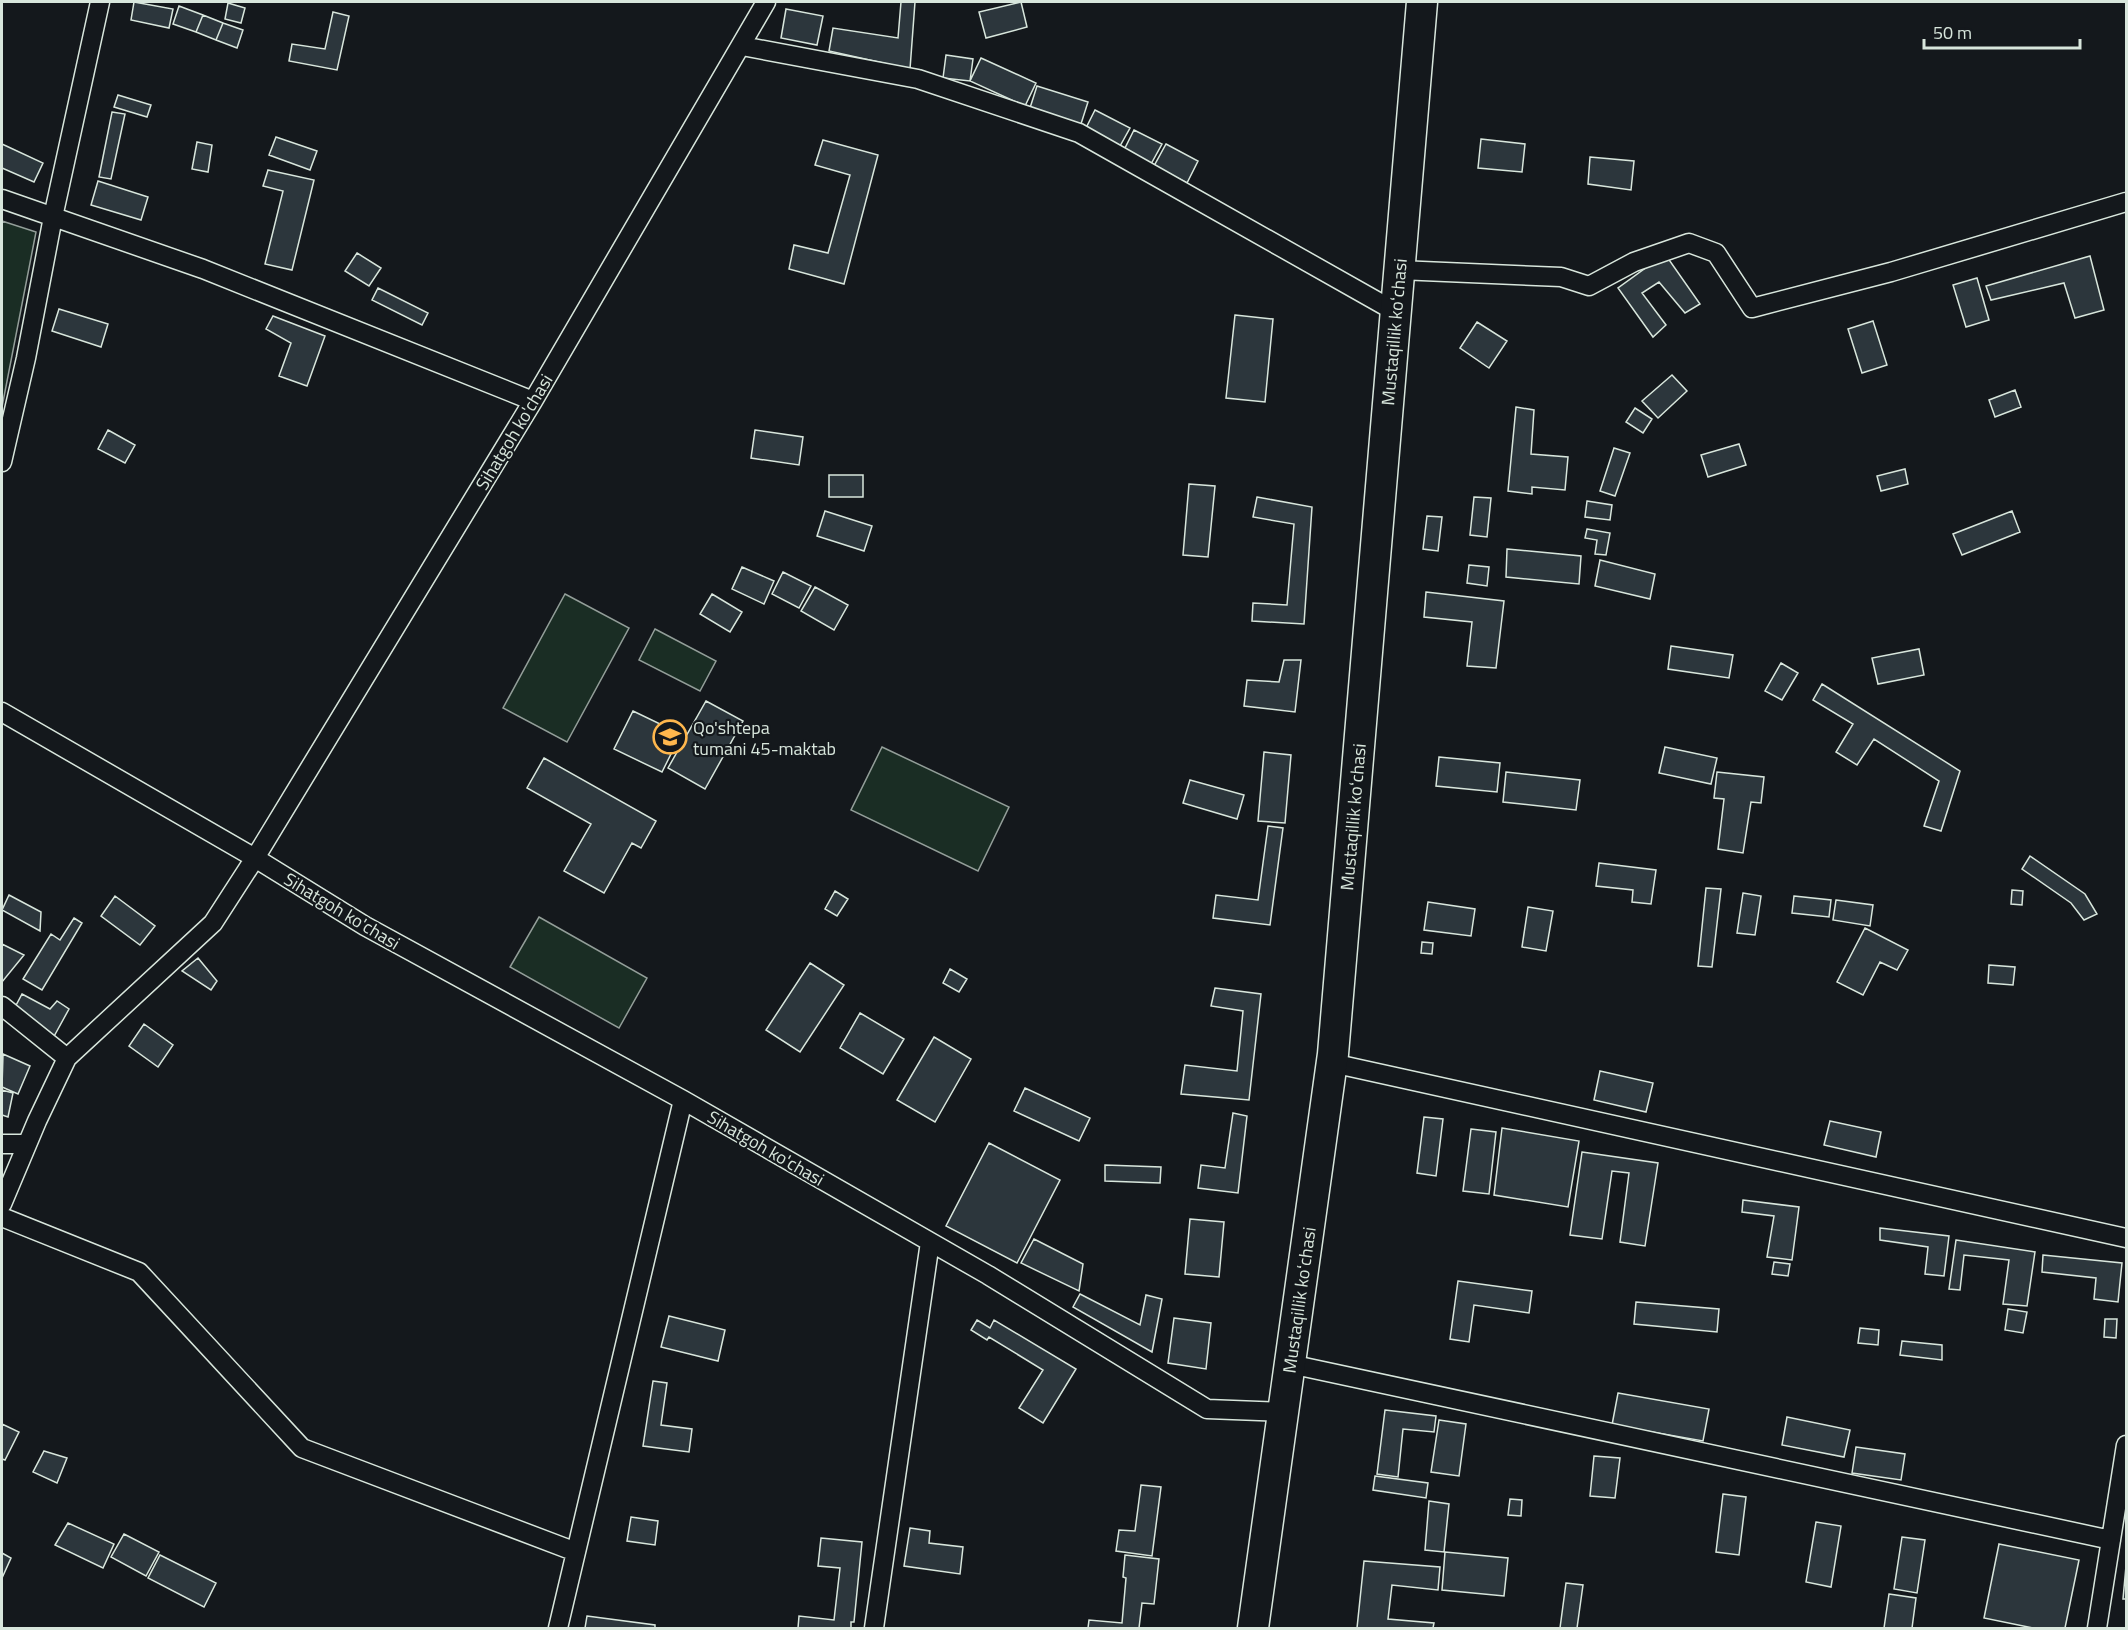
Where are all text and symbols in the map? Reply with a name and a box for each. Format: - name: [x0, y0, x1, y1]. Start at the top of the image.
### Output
- scale bar: [1924, 12, 2080, 50]
- text: 50 m: [1933, 19, 1972, 46]
- street label: Mustaqillik koʻchasi: [1374, 257, 1414, 407]
- street label: Sihatgoh ko'chasi: [469, 369, 559, 495]
- place label: Qo'shtepa tumani 45-maktab: [693, 714, 836, 762]
- school or university icon: Qo'shtepa tumani 45-maktab: [652, 719, 688, 755]
- street label: Mustaqillik koʻchasi: [1333, 742, 1373, 892]
- street label: Sihatgoh ko'chasi: [279, 866, 405, 956]
- street label: Sihatgoh ko'chasi: [703, 1104, 829, 1192]
- street label: Mustaqillik koʻchasi: [1275, 1225, 1323, 1375]

